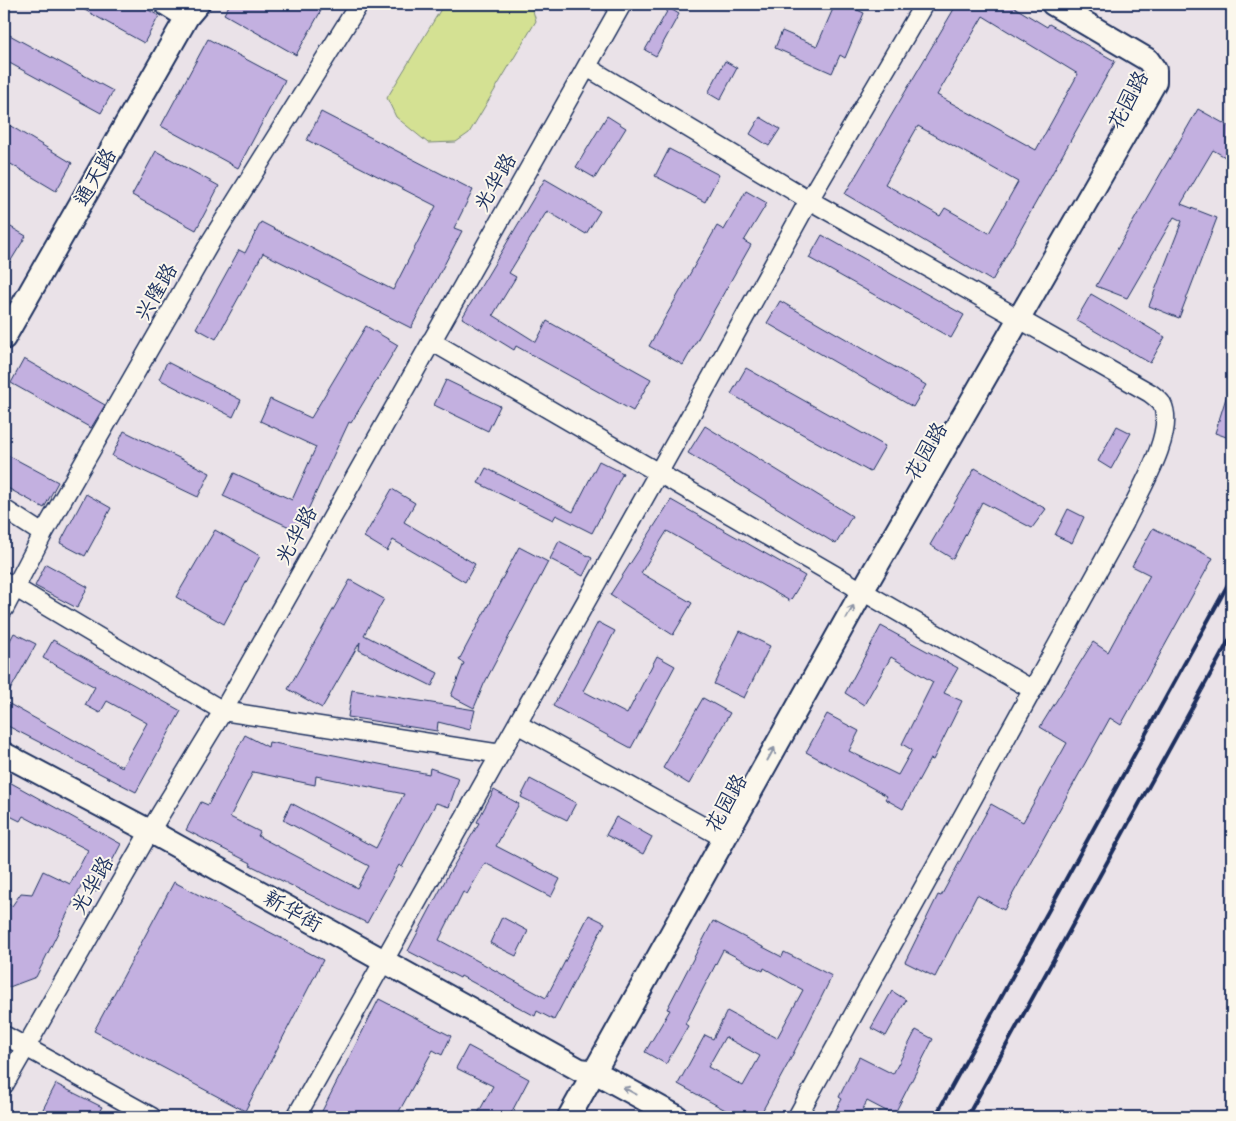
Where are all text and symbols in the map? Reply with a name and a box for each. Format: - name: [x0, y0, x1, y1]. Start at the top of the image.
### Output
- street label: 花园路: [1102, 66, 1154, 134]
- street label: 通天路: [68, 143, 122, 211]
- street label: 光华路: [468, 148, 522, 216]
- street label: 兴隆路: [129, 258, 183, 326]
- street label: 花园路: [899, 417, 953, 485]
- street label: 光华路: [269, 501, 323, 569]
- one-way arrow: [845, 605, 855, 620]
- one-way arrow: [766, 747, 776, 762]
- street label: 花园路: [699, 769, 753, 837]
- street label: 光华路: [65, 851, 119, 919]
- street label: 新华街: [259, 884, 327, 938]
- one-way arrow: [623, 1086, 638, 1096]

